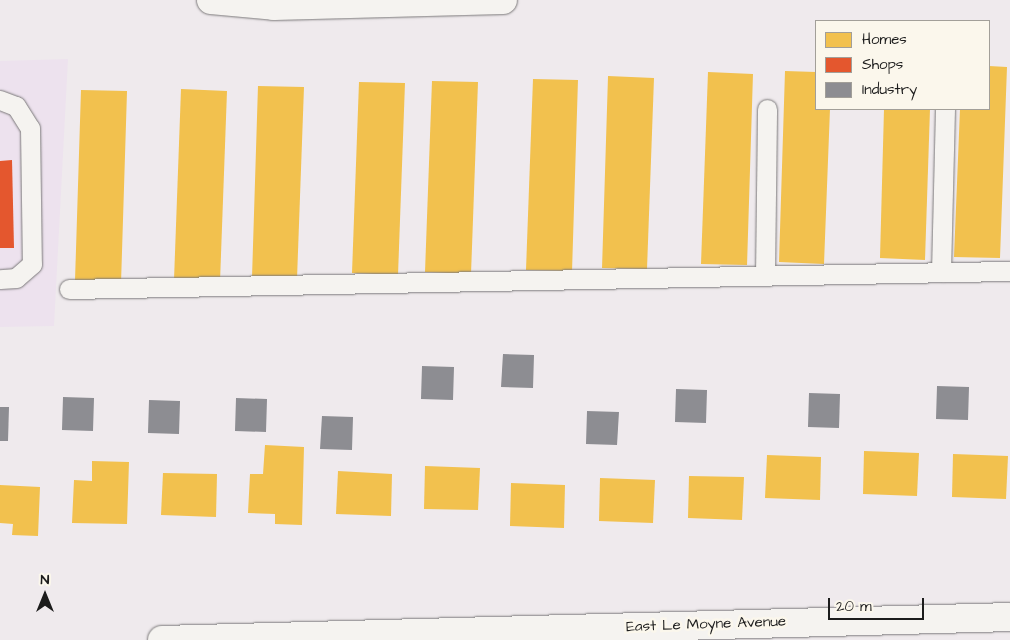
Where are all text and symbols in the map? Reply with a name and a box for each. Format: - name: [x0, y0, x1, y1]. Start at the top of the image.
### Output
- legend: [815, 20, 990, 110]
- text: Homes: [862, 29, 907, 50]
- text: Shops: [862, 54, 903, 75]
- text: Industry: [862, 79, 917, 100]
- north arrow: [20, 570, 70, 620]
- text: N: [41, 570, 49, 590]
- scale bar: [830, 588, 926, 620]
- text: 20 m: [836, 596, 872, 617]
- street label: East Le Moyne Avenue: [626, 612, 786, 636]

